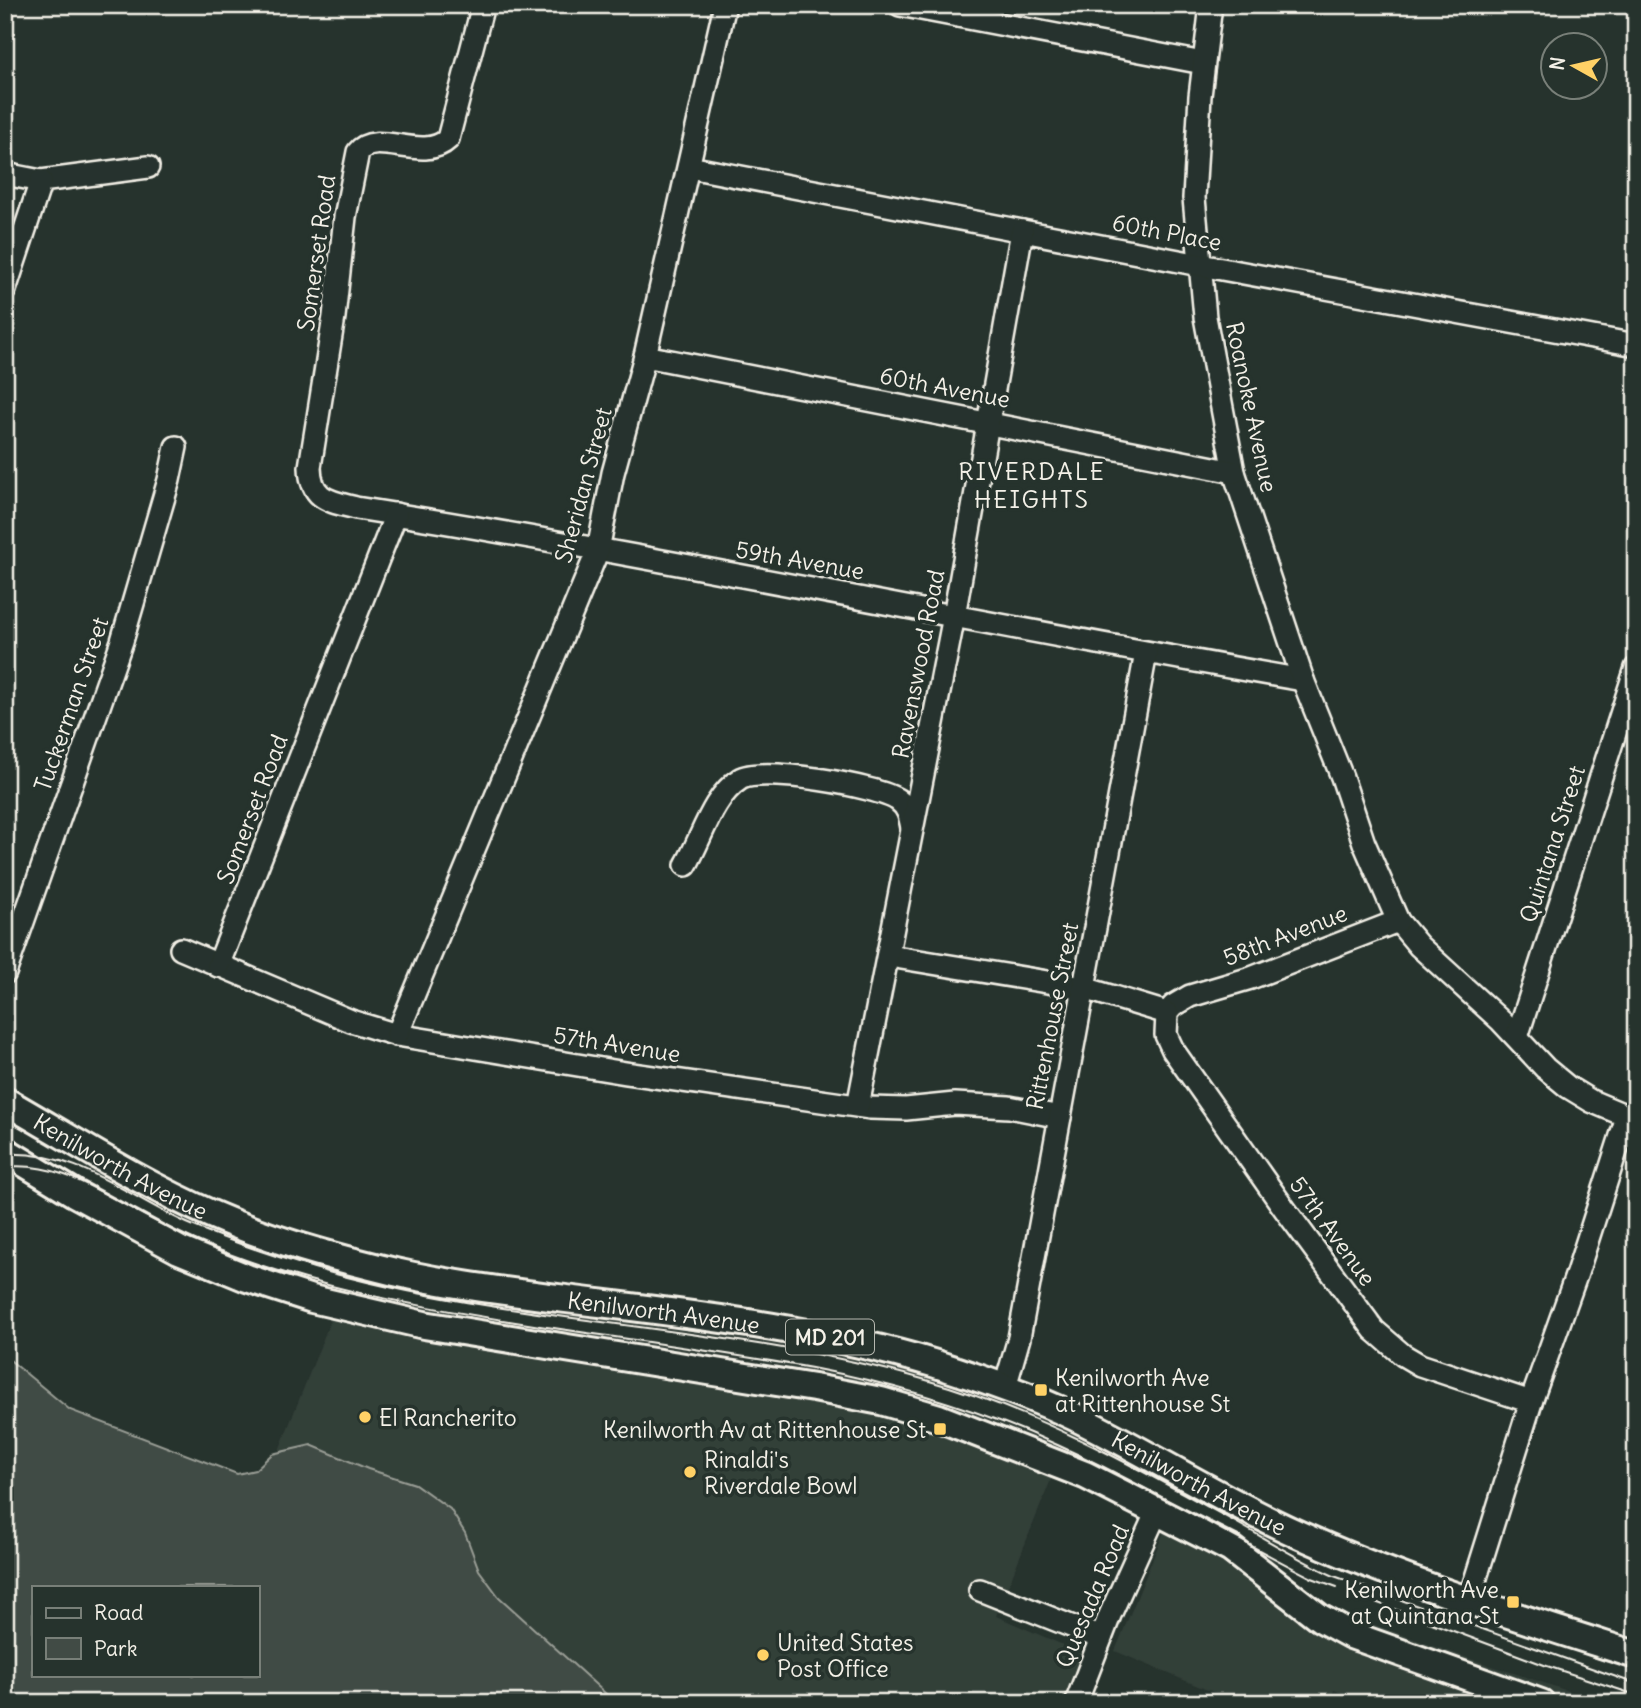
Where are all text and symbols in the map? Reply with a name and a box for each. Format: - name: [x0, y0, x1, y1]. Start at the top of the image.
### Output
- north arrow: [1540, 32, 1610, 102]
- text: N: [1544, 55, 1570, 72]
- street label: Somerset Road: [291, 173, 341, 333]
- street label: 60th Place: [1110, 207, 1224, 257]
- street label: Roanoke Avenue: [1220, 319, 1284, 495]
- street label: 60th Avenue: [877, 360, 1013, 414]
- street label: Sheridan Street: [548, 404, 618, 566]
- district label: RIVERDALE HEIGHTS: [958, 456, 1106, 514]
- street label: 59th Avenue: [733, 534, 867, 586]
- street label: Ravenswood Road: [885, 567, 951, 761]
- street label: Tuckerman Street: [28, 613, 114, 795]
- street label: Somerset Road: [210, 730, 294, 888]
- street label: Quintana Street: [1513, 762, 1591, 926]
- street label: 58th Avenue: [1219, 898, 1351, 972]
- street label: Rittenhouse Street: [1020, 920, 1084, 1112]
- street label: 57th Avenue: [551, 1020, 683, 1068]
- street label: Kenilworth Avenue: [29, 1107, 212, 1225]
- street label: 57th Avenue: [1284, 1171, 1382, 1291]
- street label: Kenilworth Avenue: [566, 1285, 762, 1339]
- road number: MD 201: [786, 1320, 874, 1354]
- place label: Kenilworth Ave at Rittenhouse St: [1055, 1363, 1230, 1418]
- marker: Kenilworth Ave at Rittenhouse St: [1033, 1382, 1049, 1398]
- place label: El Rancherito: [379, 1403, 517, 1432]
- marker: El Rancherito: [357, 1409, 373, 1425]
- place label: Kenilworth Av at Rittenhouse St: [603, 1415, 926, 1444]
- marker: Kenilworth Av at Rittenhouse St: [932, 1421, 948, 1437]
- street label: Kenilworth Avenue: [1107, 1424, 1291, 1541]
- place label: Rinaldi's Riverdale Bowl: [704, 1445, 857, 1500]
- marker: Rinaldi's Riverdale Bowl: [682, 1464, 698, 1480]
- street label: Quesada Road: [1049, 1520, 1135, 1672]
- place label: Kenilworth Ave at Quintana St: [1344, 1575, 1499, 1630]
- legend: [32, 1586, 259, 1676]
- marker: Kenilworth Ave at Quintana St: [1505, 1594, 1521, 1610]
- text: Road: [94, 1599, 143, 1626]
- place label: United States Post Office: [777, 1628, 914, 1683]
- text: Park: [94, 1635, 137, 1662]
- marker: United States Post Office: [755, 1647, 771, 1663]

